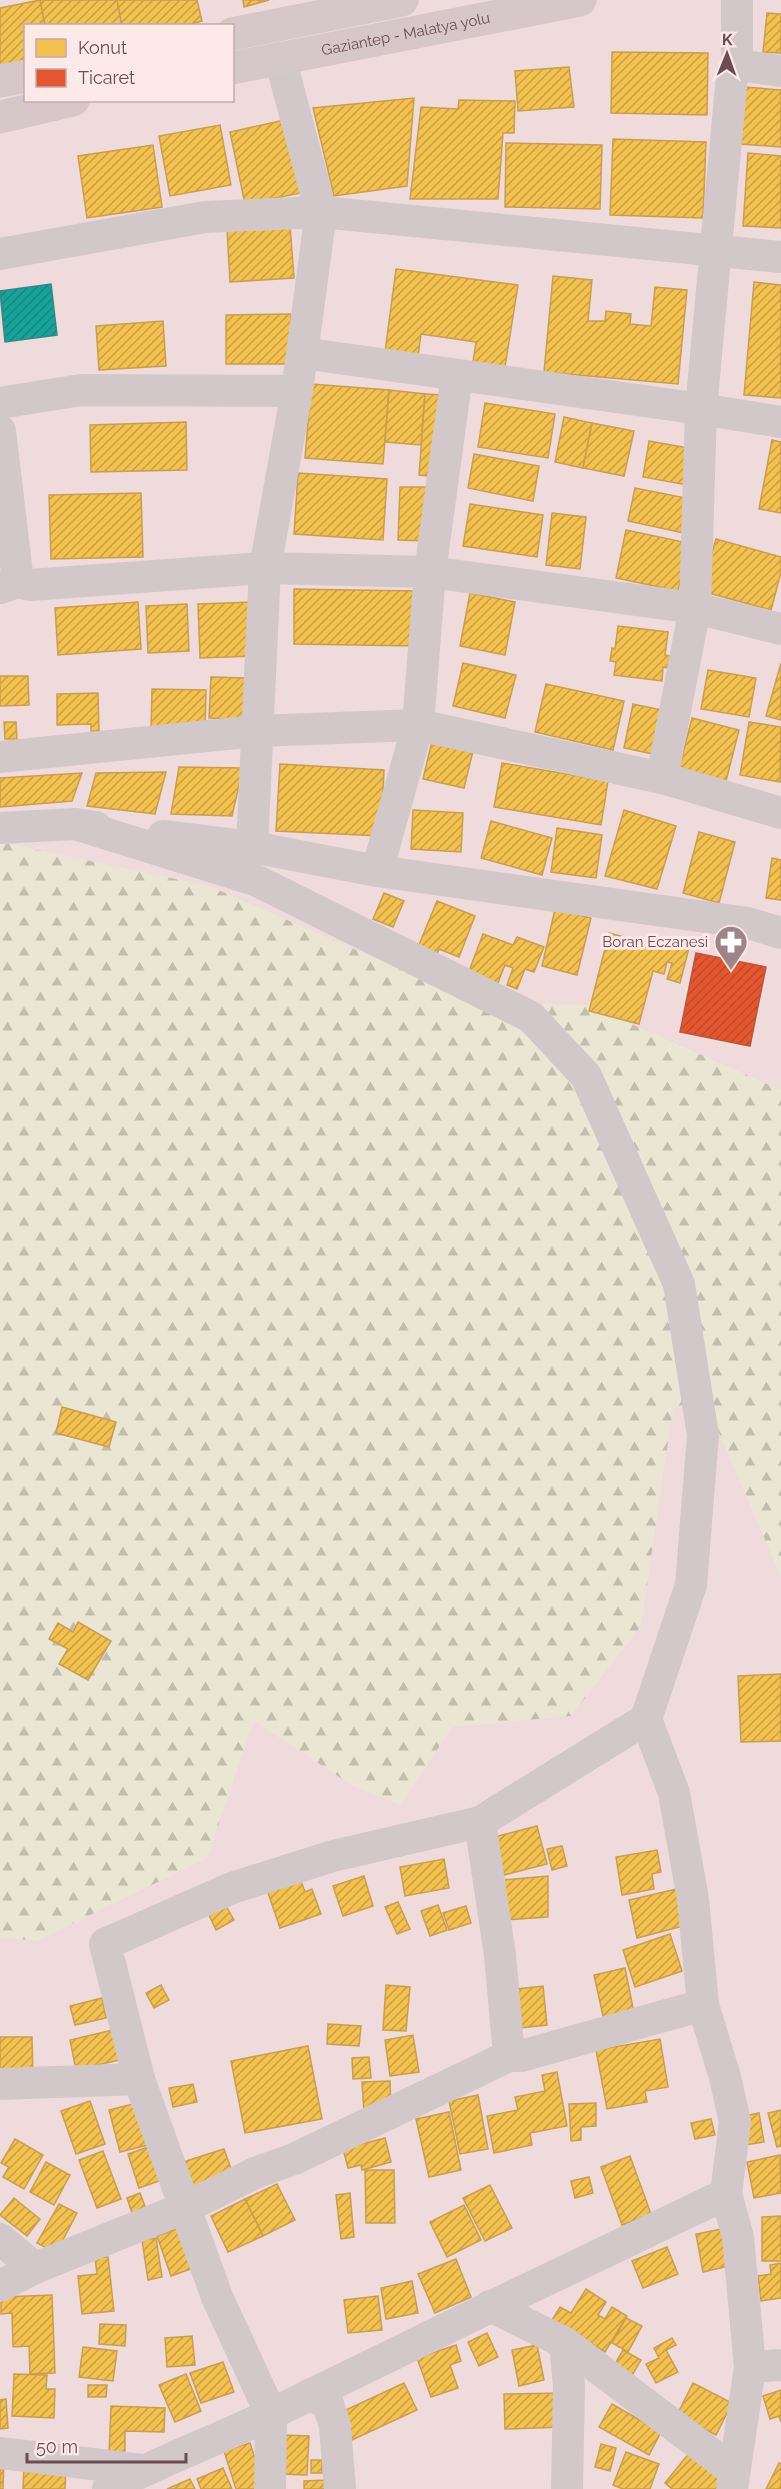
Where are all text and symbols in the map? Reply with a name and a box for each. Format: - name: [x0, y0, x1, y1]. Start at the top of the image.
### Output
- street label: Gaziantep - Malatya yolu: [320, 9, 492, 59]
- legend: [24, 24, 234, 102]
- north arrow: [697, 24, 757, 84]
- text: K: [722, 30, 733, 49]
- text: Konut: [78, 37, 127, 58]
- text: Ticaret: [78, 67, 135, 88]
- pharmacy icon: Boran Eczanesi: [713, 924, 749, 971]
- place label: Boran Eczanesi: [602, 933, 708, 951]
- scale bar: [27, 2426, 186, 2464]
- text: 50 m: [36, 2436, 78, 2457]

